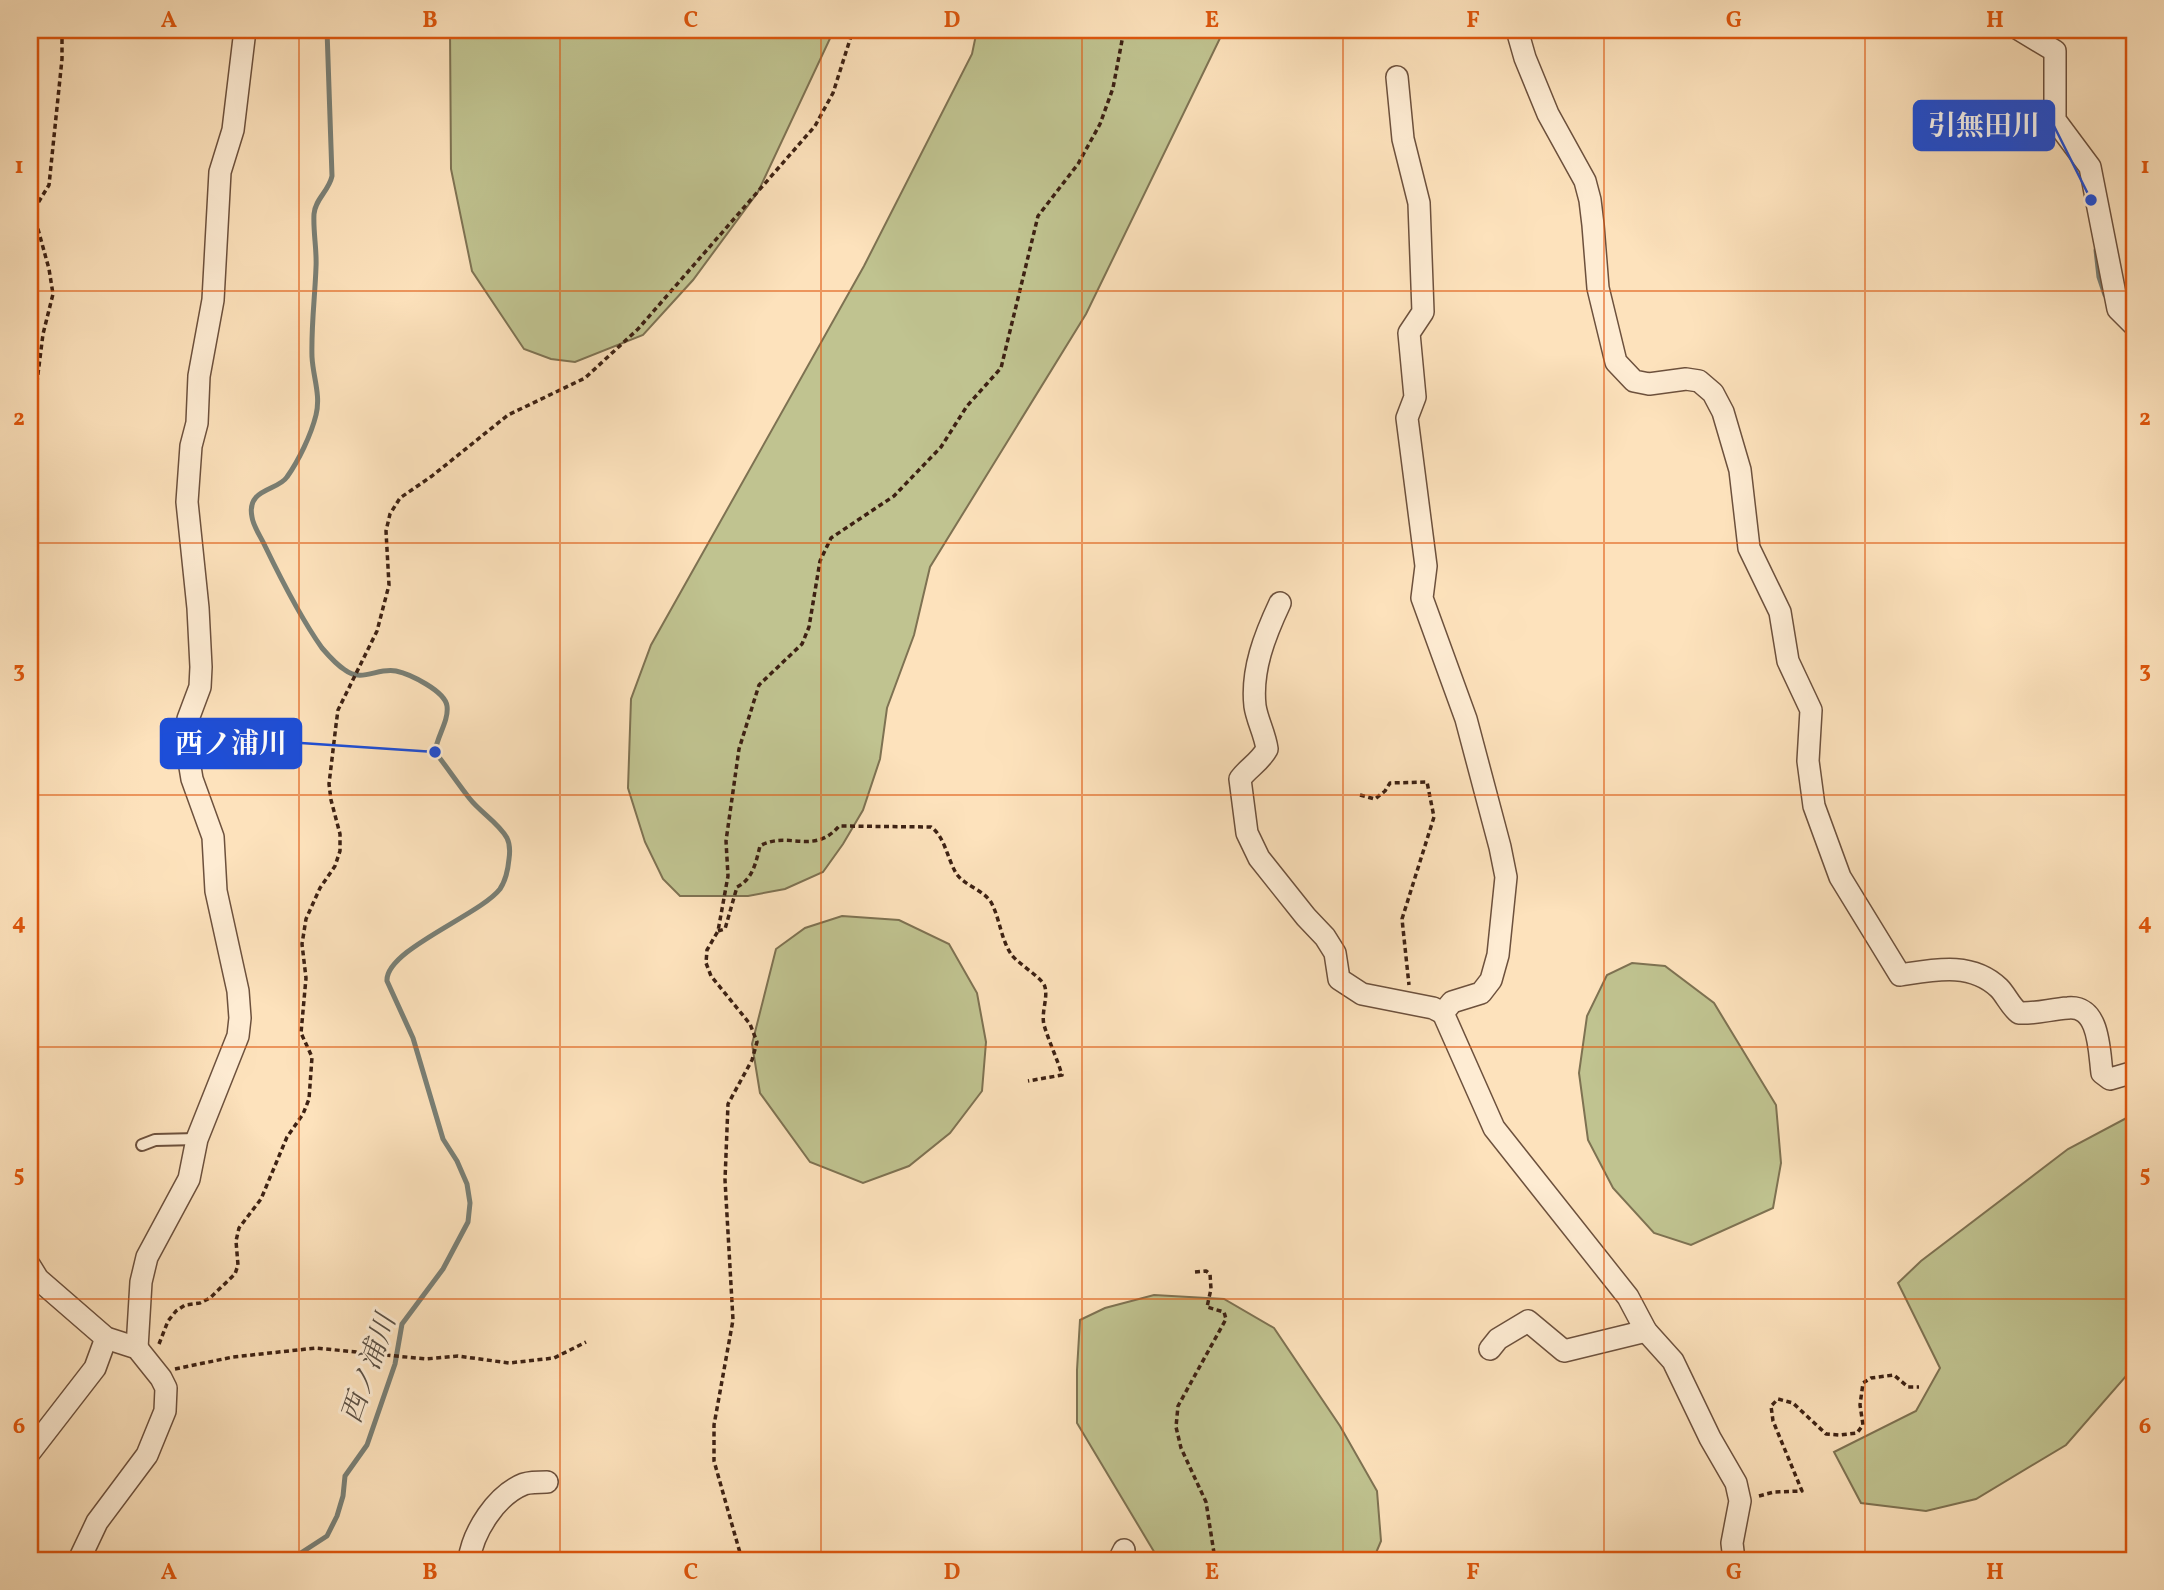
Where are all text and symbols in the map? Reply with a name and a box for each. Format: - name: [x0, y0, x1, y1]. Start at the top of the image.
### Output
- text: A: [161, 5, 177, 37]
- text: B: [422, 5, 438, 37]
- text: C: [684, 5, 698, 37]
- text: D: [944, 5, 961, 37]
- text: E: [1205, 5, 1219, 37]
- text: F: [1466, 5, 1480, 37]
- text: G: [1726, 5, 1742, 37]
- text: H: [1986, 5, 2004, 37]
- callout: 引無田川: [1914, 101, 2054, 150]
- text: 引無田川: [1928, 108, 2040, 147]
- text: 1: [14, 151, 24, 183]
- text: 1: [2140, 151, 2150, 183]
- text: 2: [13, 403, 25, 435]
- text: 2: [2139, 403, 2151, 435]
- text: 3: [13, 655, 25, 687]
- text: 3: [2139, 655, 2151, 687]
- callout: 西ノ浦川: [161, 719, 301, 768]
- text: 西ノ浦川: [175, 726, 287, 765]
- text: 4: [12, 907, 26, 939]
- text: 4: [2138, 907, 2152, 939]
- text: 5: [13, 1159, 25, 1191]
- text: 5: [2139, 1159, 2151, 1191]
- water label: 西ノ浦川: [333, 1307, 408, 1428]
- text: 6: [13, 1411, 25, 1443]
- text: 6: [2139, 1411, 2151, 1443]
- text: A: [161, 1557, 177, 1589]
- text: B: [422, 1557, 438, 1589]
- text: C: [684, 1557, 698, 1589]
- text: D: [944, 1557, 961, 1589]
- text: E: [1205, 1557, 1219, 1589]
- text: F: [1466, 1557, 1480, 1589]
- text: G: [1726, 1557, 1742, 1589]
- text: H: [1986, 1557, 2004, 1589]

